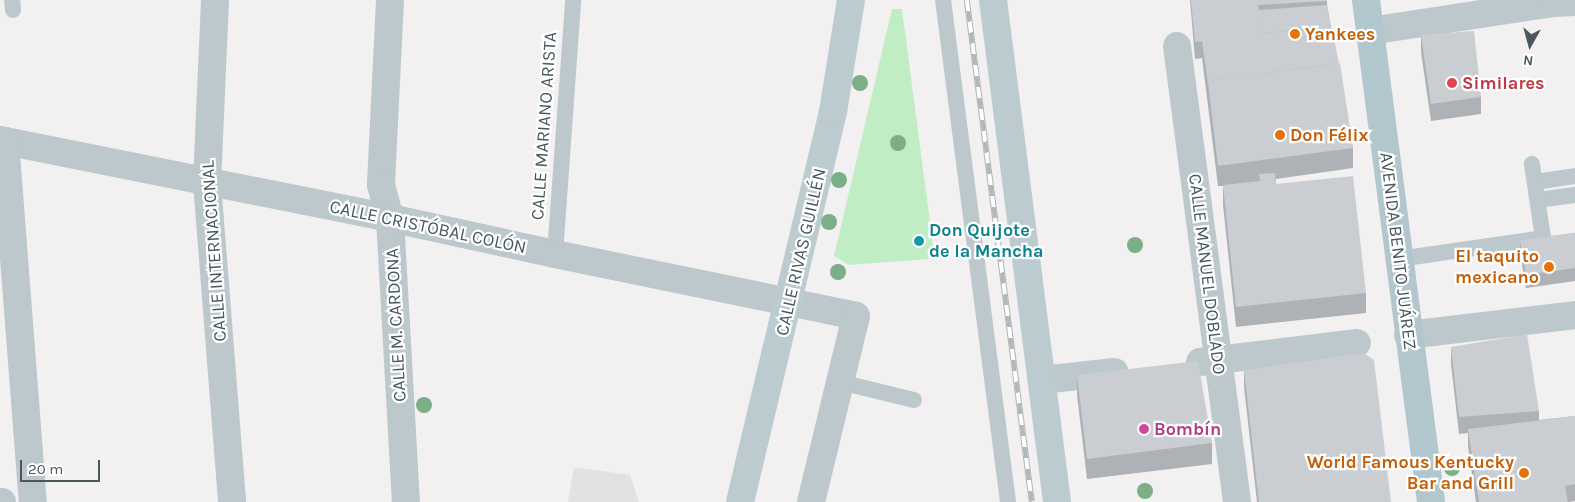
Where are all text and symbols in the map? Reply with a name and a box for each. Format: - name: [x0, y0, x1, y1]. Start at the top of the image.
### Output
- north arrow: [1505, 20, 1555, 70]
- place label: Yankees: [1305, 23, 1375, 45]
- marker: Yankees: [1289, 28, 1301, 40]
- street label: CALLE MARIANO ARISTA: [527, 31, 561, 221]
- text: N: [1522, 51, 1534, 69]
- place label: Similares: [1462, 72, 1544, 94]
- marker: Similares: [1446, 77, 1458, 89]
- place label: Don Félix: [1290, 124, 1368, 146]
- marker: Don Félix: [1274, 129, 1286, 141]
- street label: AVENIDA BENITO JUÁREZ: [1375, 151, 1421, 351]
- street label: CALLE INTERNACIONAL: [197, 160, 231, 342]
- street label: CALLE RIVAS GUILLÉN: [771, 166, 831, 338]
- street label: CALLE MANUEL DOBLADO: [1184, 172, 1230, 376]
- street label: CALLE CRISTÓBAL COLÓN: [328, 196, 528, 258]
- place label: Don Quijote de la Mancha: [929, 220, 1043, 262]
- marker: Don Quijote de la Mancha: [913, 235, 925, 247]
- place label: El taquito mexicano: [1455, 246, 1539, 288]
- street label: CALLE M. CARDONA: [381, 248, 411, 402]
- marker: El taquito mexicano: [1543, 261, 1555, 273]
- place label: Bombín: [1154, 418, 1221, 440]
- marker: Bombín: [1138, 423, 1150, 435]
- scale bar: [22, 450, 102, 482]
- place label: World Famous Kentucky Bar and Grill: [1307, 452, 1514, 494]
- text: 20 m: [28, 460, 63, 478]
- marker: World Famous Kentucky Bar and Grill: [1518, 467, 1530, 479]

